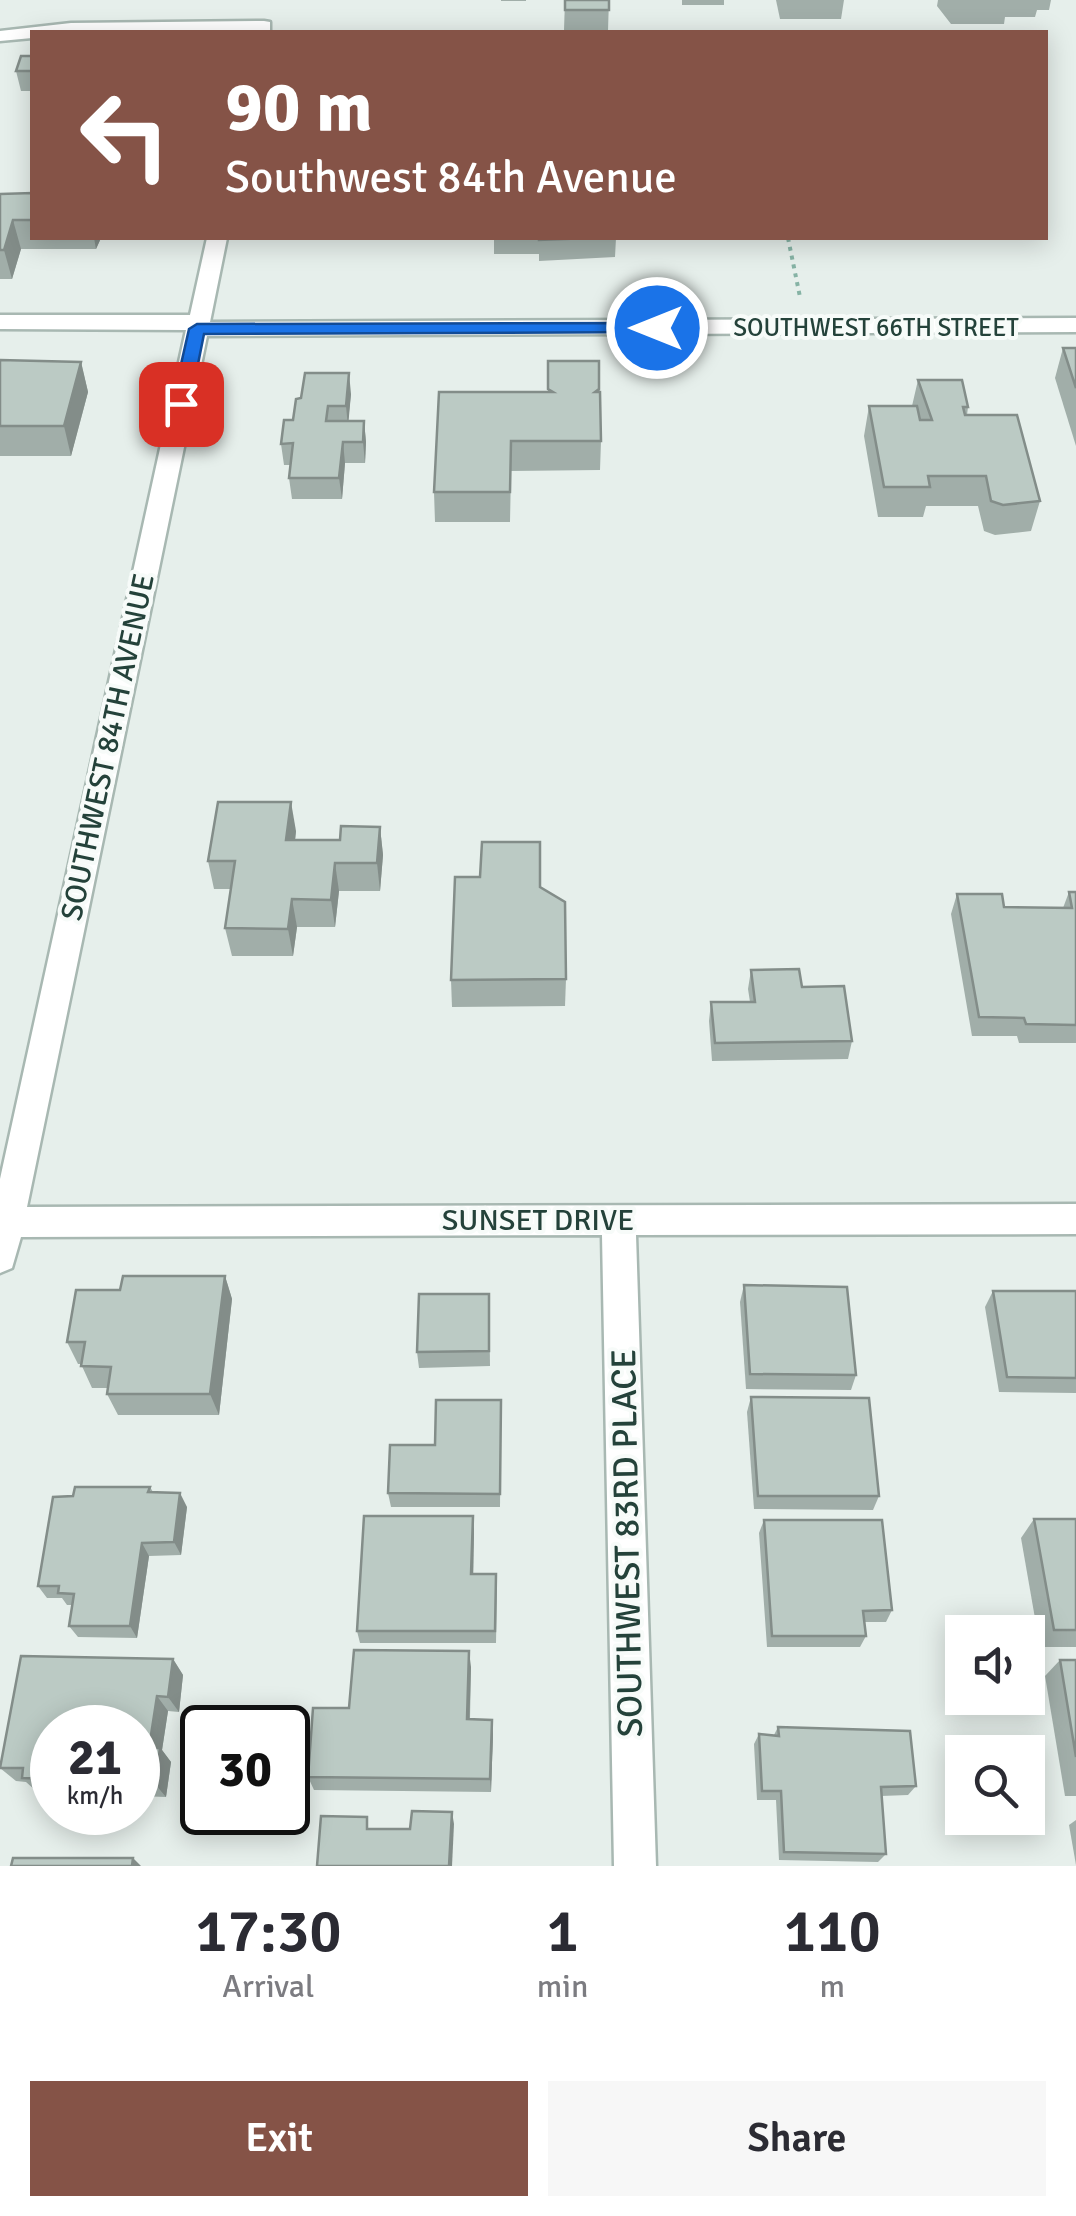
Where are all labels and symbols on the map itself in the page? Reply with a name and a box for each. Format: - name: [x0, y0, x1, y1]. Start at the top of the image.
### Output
- position arrow: [605, 276, 709, 380]
- street label: SOUTHWEST 66TH STREET: [733, 312, 1019, 343]
- pin: [139, 362, 224, 447]
- street label: SOUTHWEST 84TH AVENUE: [53, 570, 163, 924]
- street label: SUNSET DRIVE: [442, 1202, 634, 1239]
- street label: SOUTHWEST 83RD PLACE: [602, 1348, 652, 1738]
- speed limit sign: 30: [180, 1705, 310, 1835]

